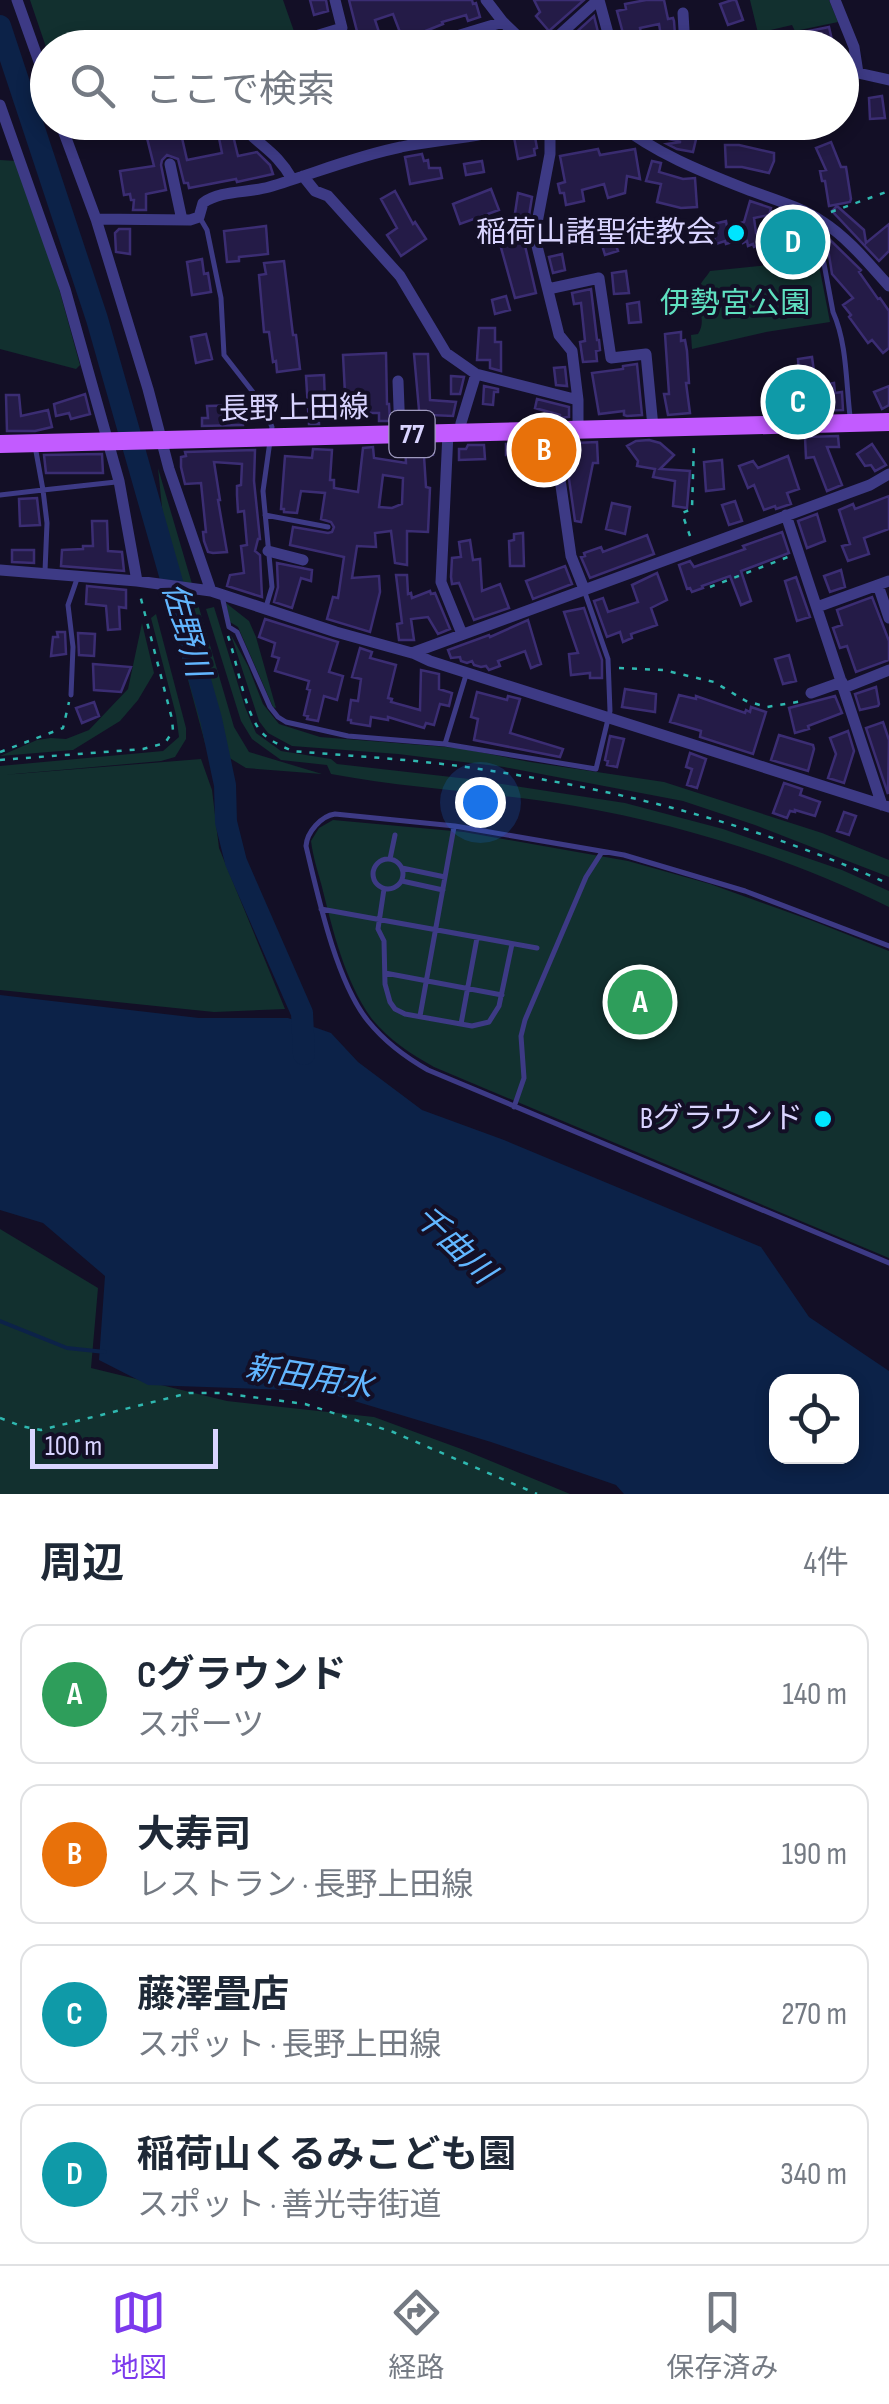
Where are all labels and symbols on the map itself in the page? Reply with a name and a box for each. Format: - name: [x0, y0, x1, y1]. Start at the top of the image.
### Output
- pin: D: [760, 204, 826, 280]
- place label: 稲荷山諸聖徒教会: [476, 215, 716, 251]
- marker: 稲荷山諸聖徒教会: [725, 222, 747, 244]
- park label: 伊勢宮公園: [660, 286, 810, 322]
- pin: C: [766, 364, 830, 440]
- street label: 長野上田線: [219, 390, 369, 428]
- road number: 77: [390, 411, 434, 457]
- pin: B: [512, 412, 576, 488]
- water label: 佐野川: [153, 578, 218, 684]
- your location: [455, 777, 506, 828]
- pin: A: [608, 964, 672, 1040]
- place label: Bグラウンド: [640, 1101, 803, 1137]
- marker: Bグラウンド: [812, 1108, 834, 1130]
- water label: 千曲川: [406, 1198, 504, 1294]
- water label: 新田用水: [243, 1349, 378, 1408]
- scale bar: [30, 1424, 218, 1468]

